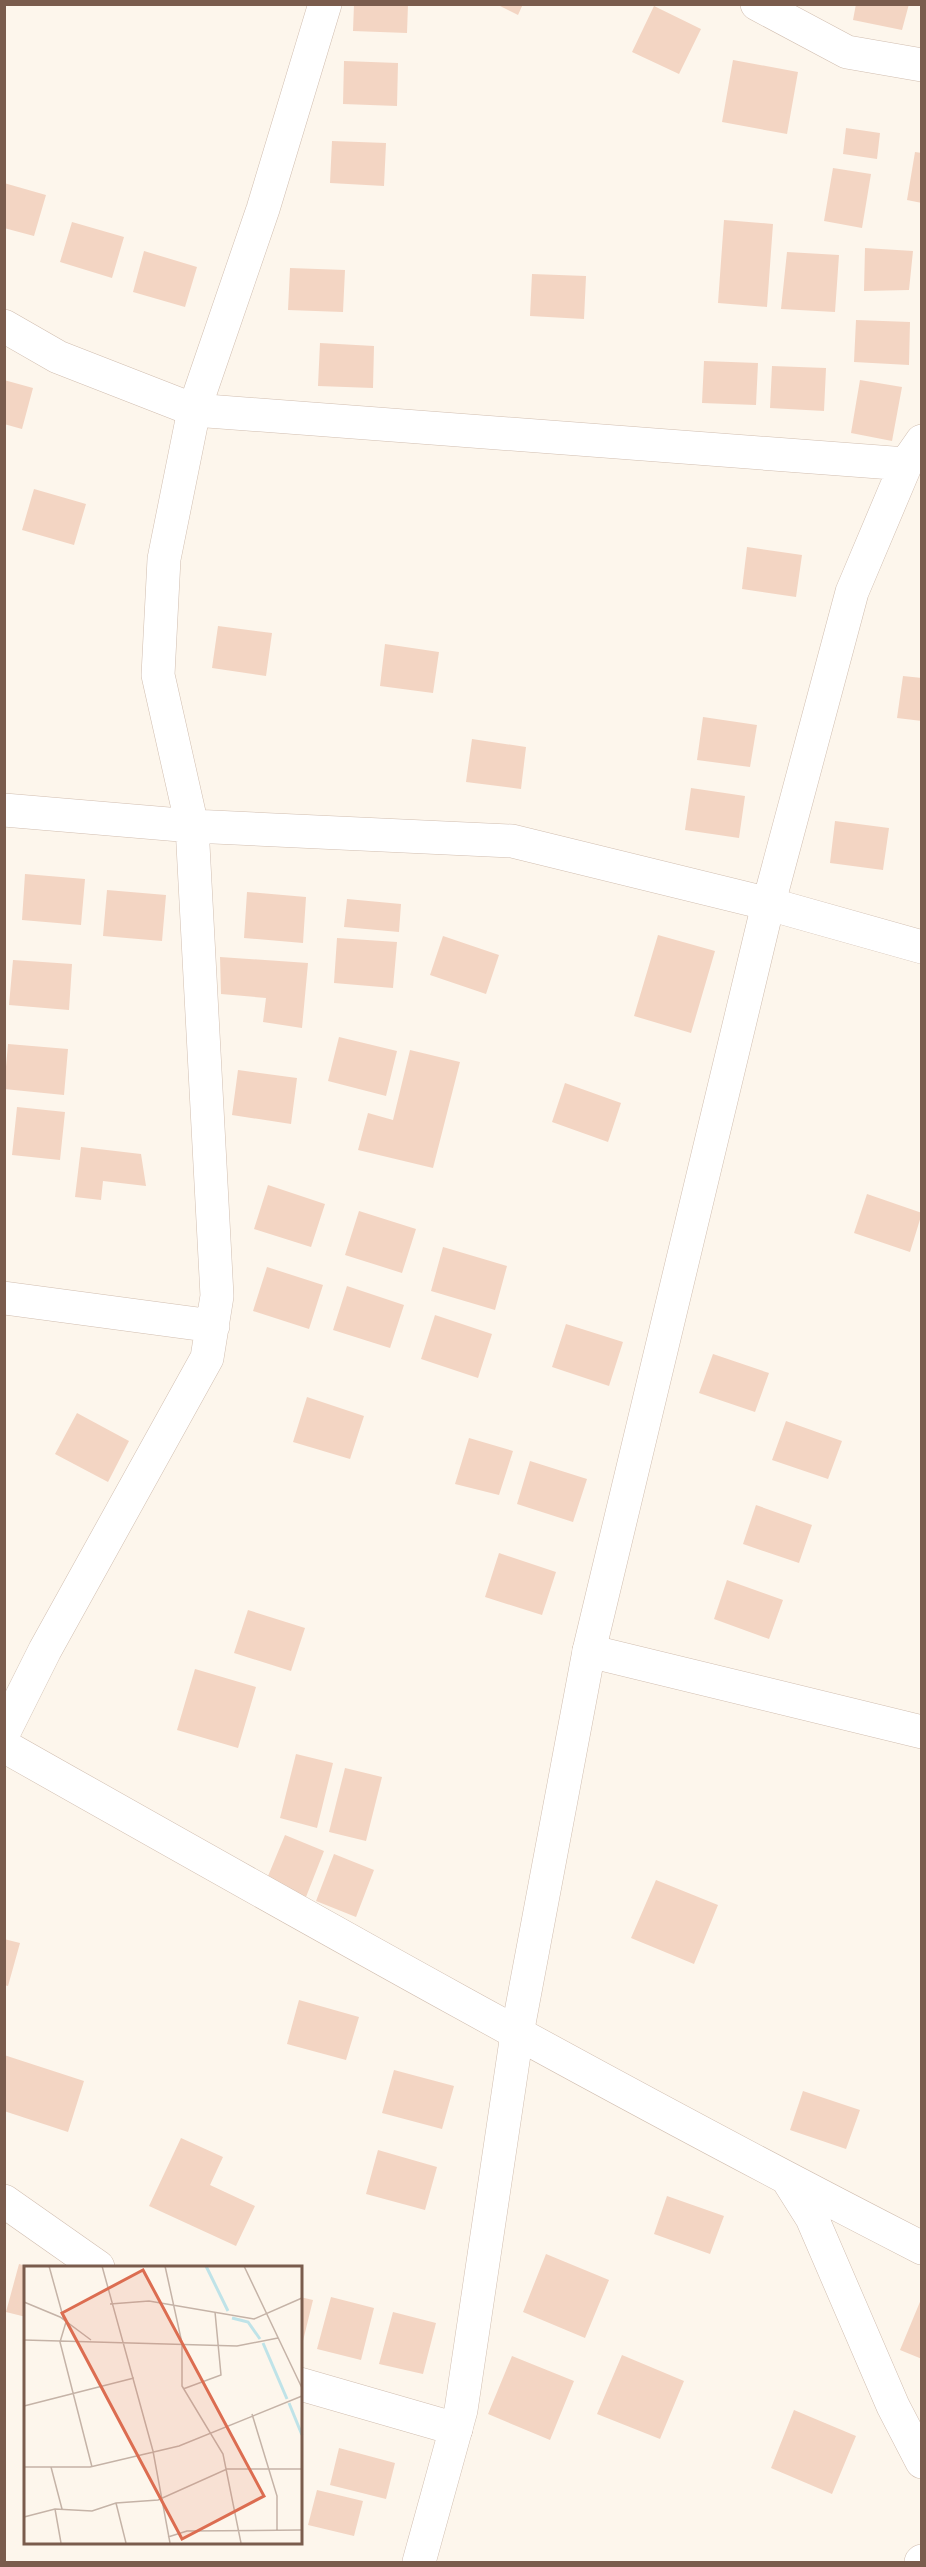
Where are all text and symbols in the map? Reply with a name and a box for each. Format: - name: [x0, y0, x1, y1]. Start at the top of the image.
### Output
- inset map: [24, 2266, 302, 2543]

